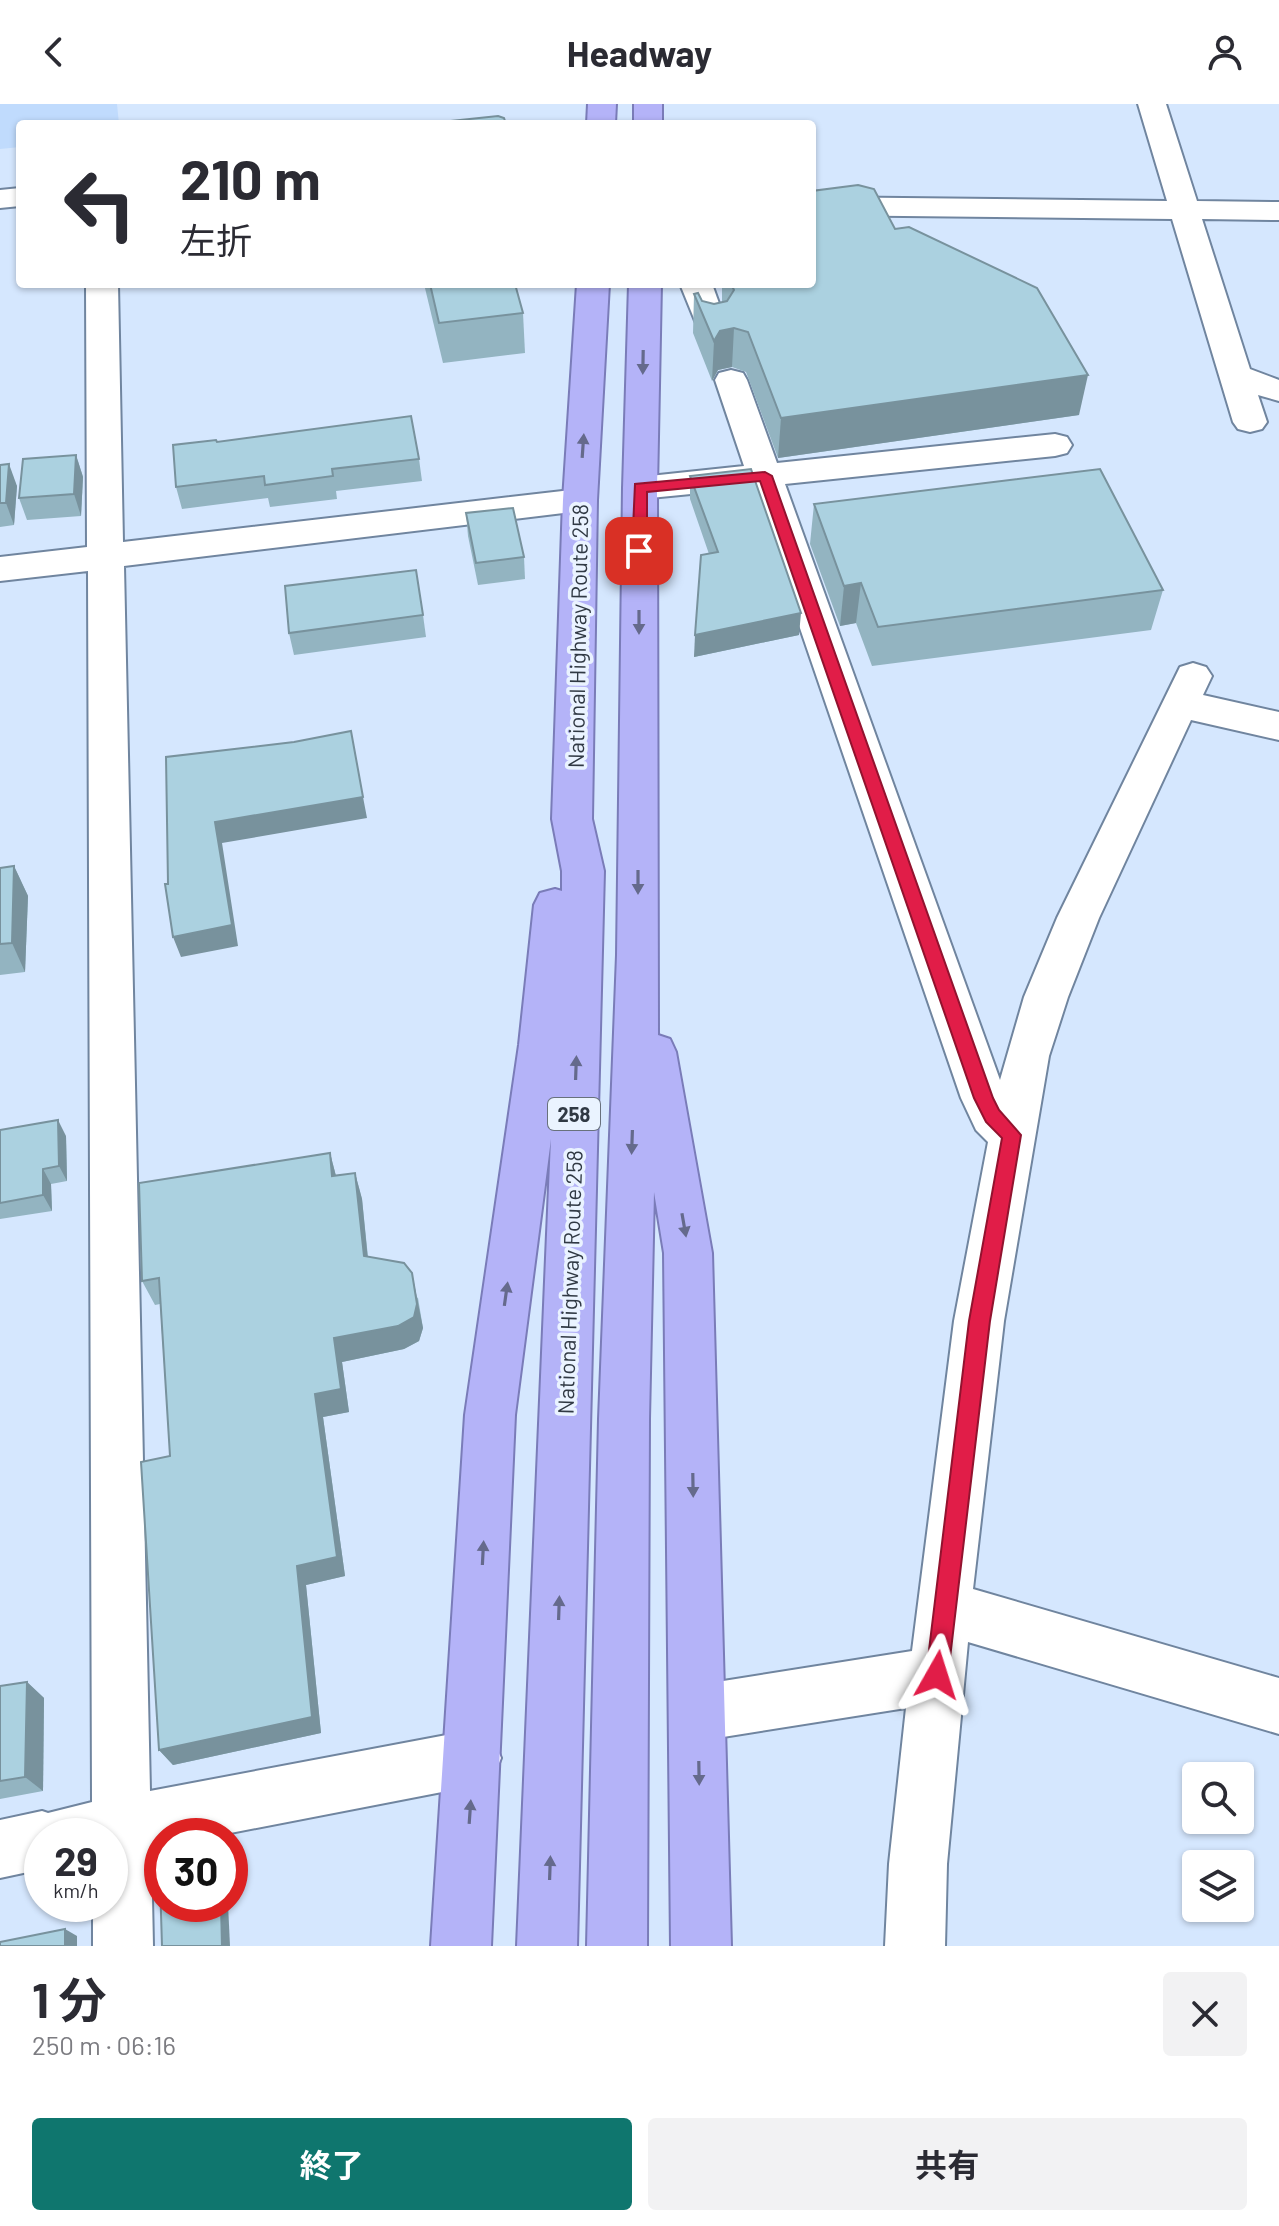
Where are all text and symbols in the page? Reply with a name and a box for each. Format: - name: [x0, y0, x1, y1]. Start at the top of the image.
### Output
- icon: back: [32, 30, 76, 74]
- icon: person: [1203, 30, 1247, 74]
- text: Headway: [567, 31, 712, 74]
- text: 210 m: [180, 144, 321, 211]
- icon: left: [48, 152, 152, 256]
- text: 左折: [180, 218, 252, 261]
- one-way arrow: [637, 350, 649, 375]
- one-way arrow: [577, 433, 590, 458]
- street label: National Highway Route 258: [562, 504, 592, 768]
- pin: [605, 517, 673, 585]
- icon: arrive: [617, 529, 661, 573]
- one-way arrow: [632, 610, 645, 635]
- one-way arrow: [631, 870, 644, 895]
- one-way arrow: [569, 1055, 582, 1080]
- road number: 258: [548, 1098, 600, 1130]
- one-way arrow: [626, 1130, 639, 1155]
- street label: National Highway Route 258: [551, 1149, 587, 1415]
- one-way arrow: [678, 1213, 690, 1238]
- one-way arrow: [500, 1281, 513, 1306]
- one-way arrow: [687, 1473, 699, 1498]
- one-way arrow: [477, 1540, 490, 1565]
- one-way arrow: [552, 1595, 565, 1620]
- position arrow: [895, 1633, 979, 1717]
- one-way arrow: [693, 1761, 705, 1786]
- map controls: [1182, 1762, 1254, 1922]
- button: search: [1182, 1762, 1254, 1834]
- one-way arrow: [463, 1799, 476, 1824]
- speed limit sign: 30: [144, 1818, 248, 1922]
- text: 29: [54, 1836, 98, 1884]
- button: layers: [1182, 1850, 1254, 1922]
- one-way arrow: [544, 1855, 557, 1880]
- text: km/h: [53, 1878, 99, 1902]
- text: 1 分: [32, 1970, 107, 2028]
- button: close: [1163, 1972, 1247, 2056]
- text: 250 m · 06:16: [32, 2029, 176, 2060]
- button: 終了: [32, 2118, 632, 2210]
- button: 共有: [648, 2118, 1247, 2210]

